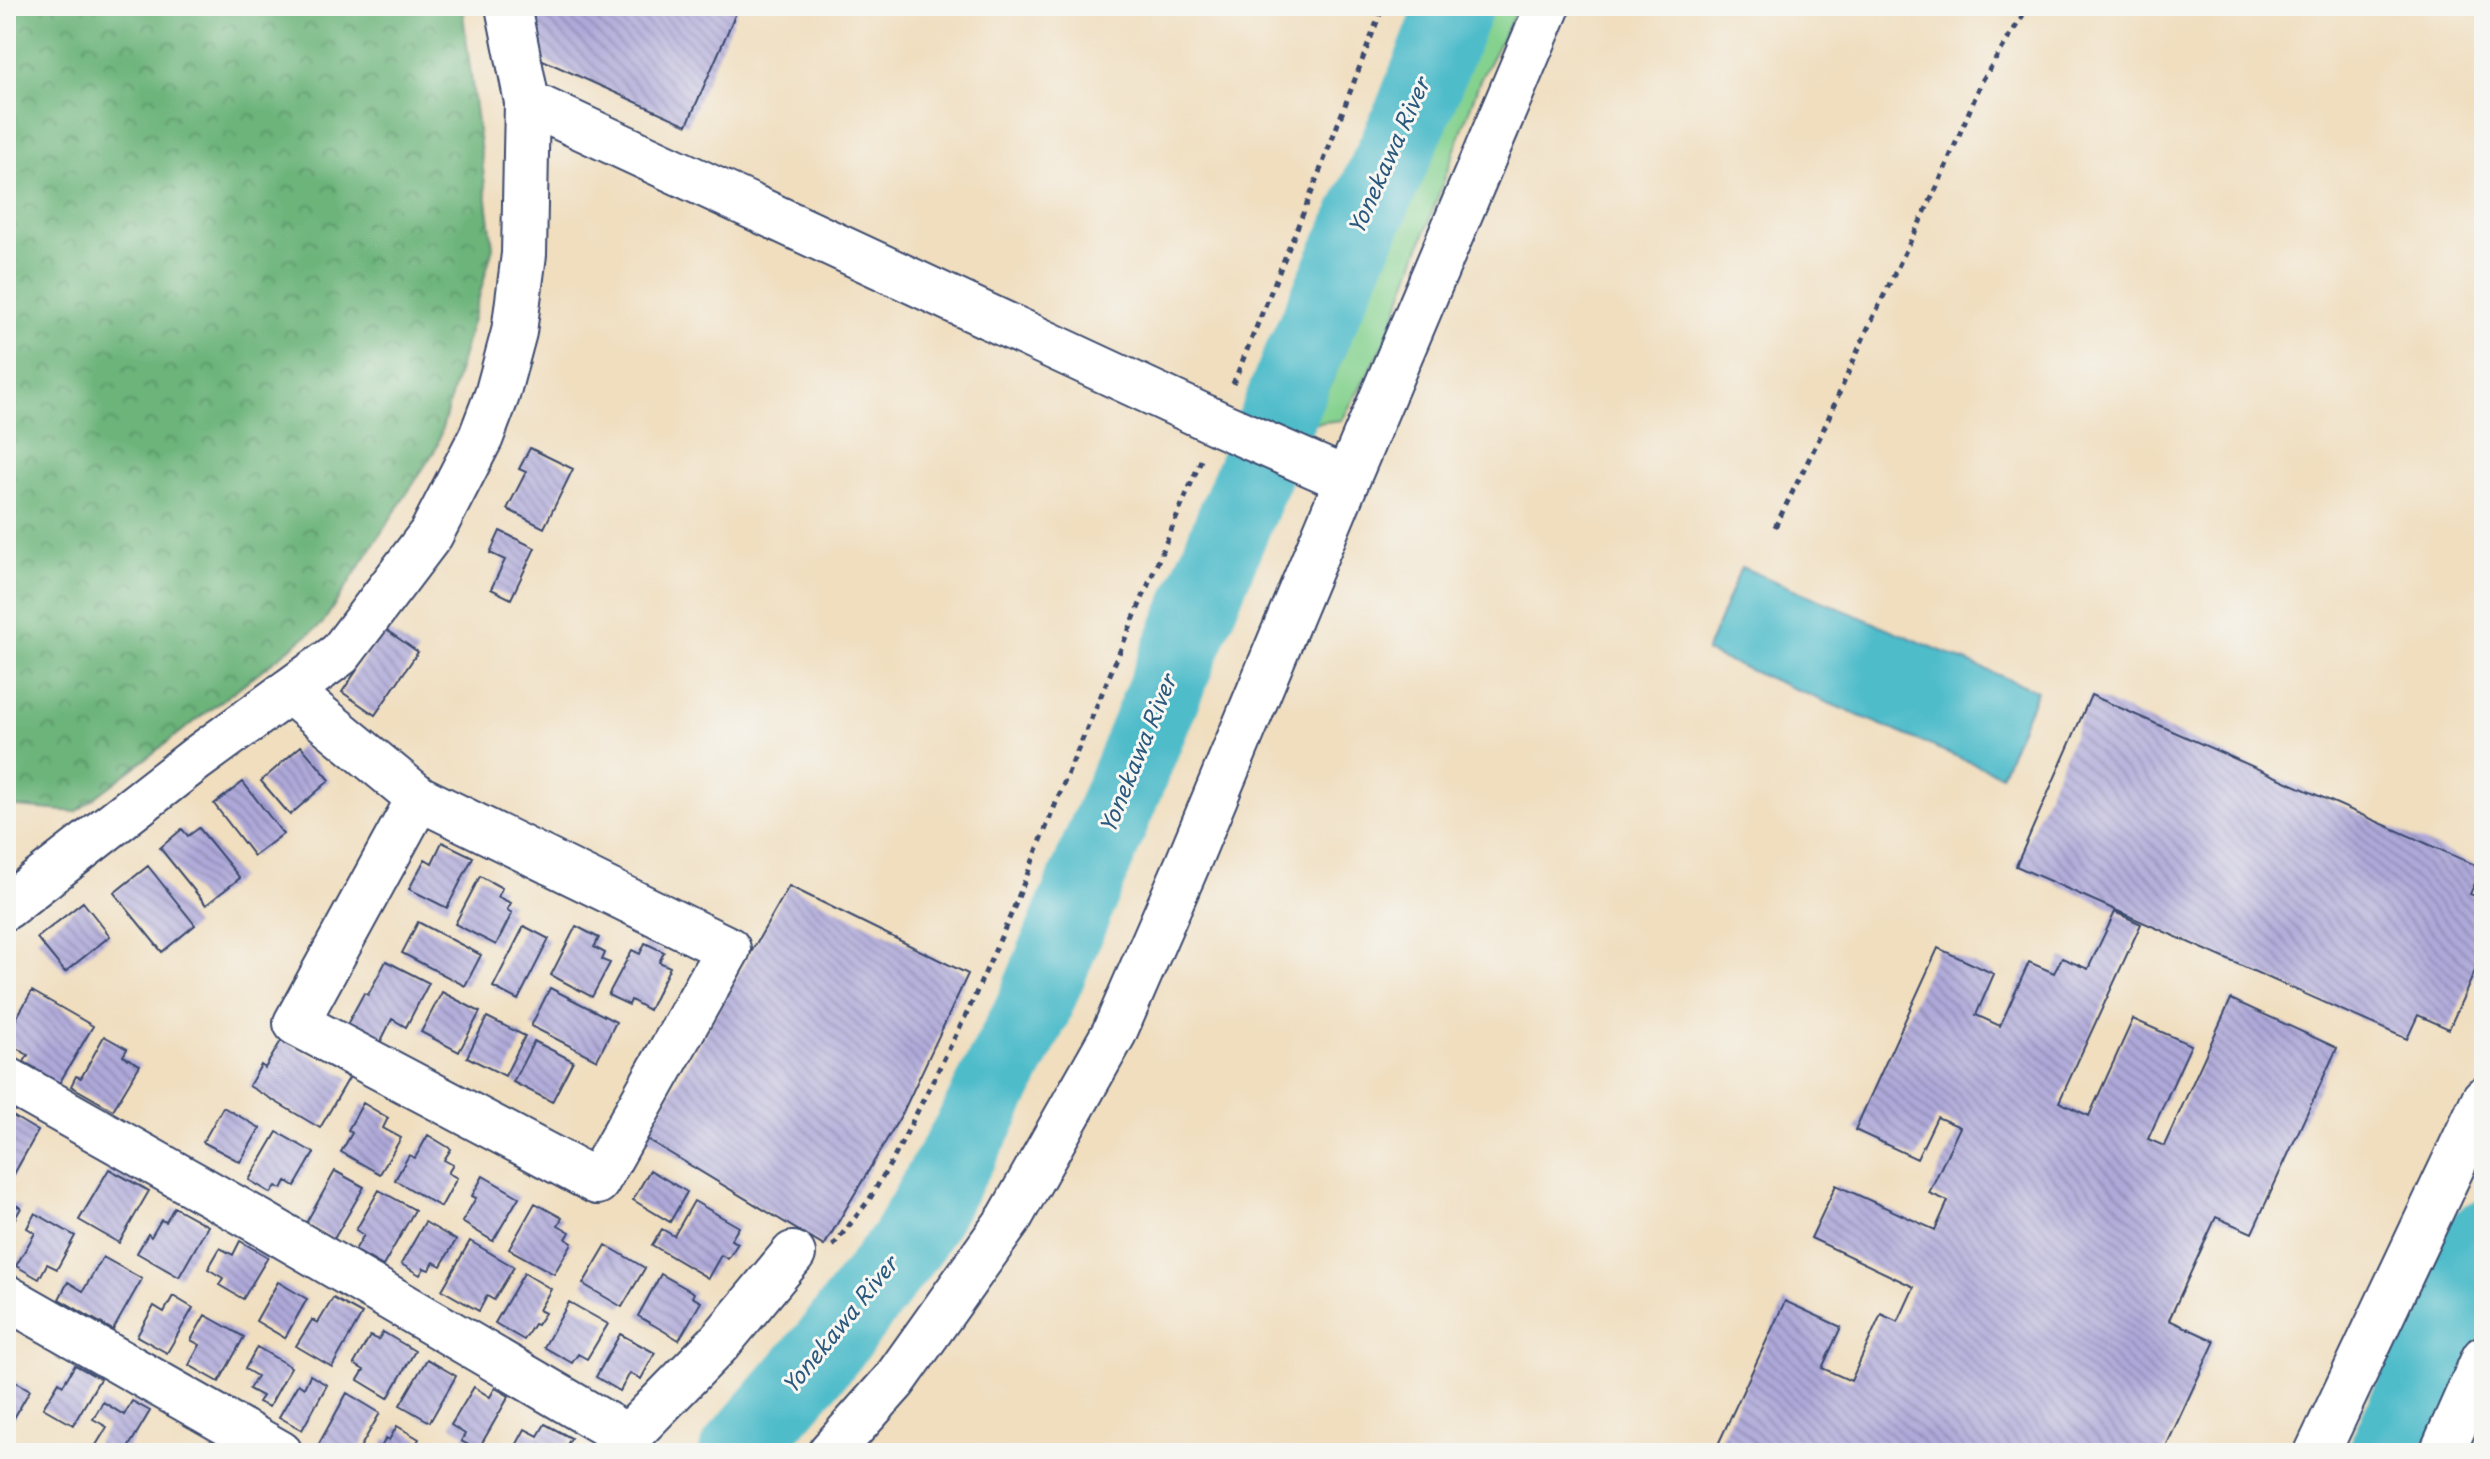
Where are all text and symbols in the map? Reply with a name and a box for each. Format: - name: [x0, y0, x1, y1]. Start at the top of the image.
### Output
- water label: Yonekawa River: [1338, 69, 1438, 239]
- water label: Yonekawa River: [1090, 667, 1184, 837]
- water label: Yonekawa River: [773, 1246, 906, 1400]

